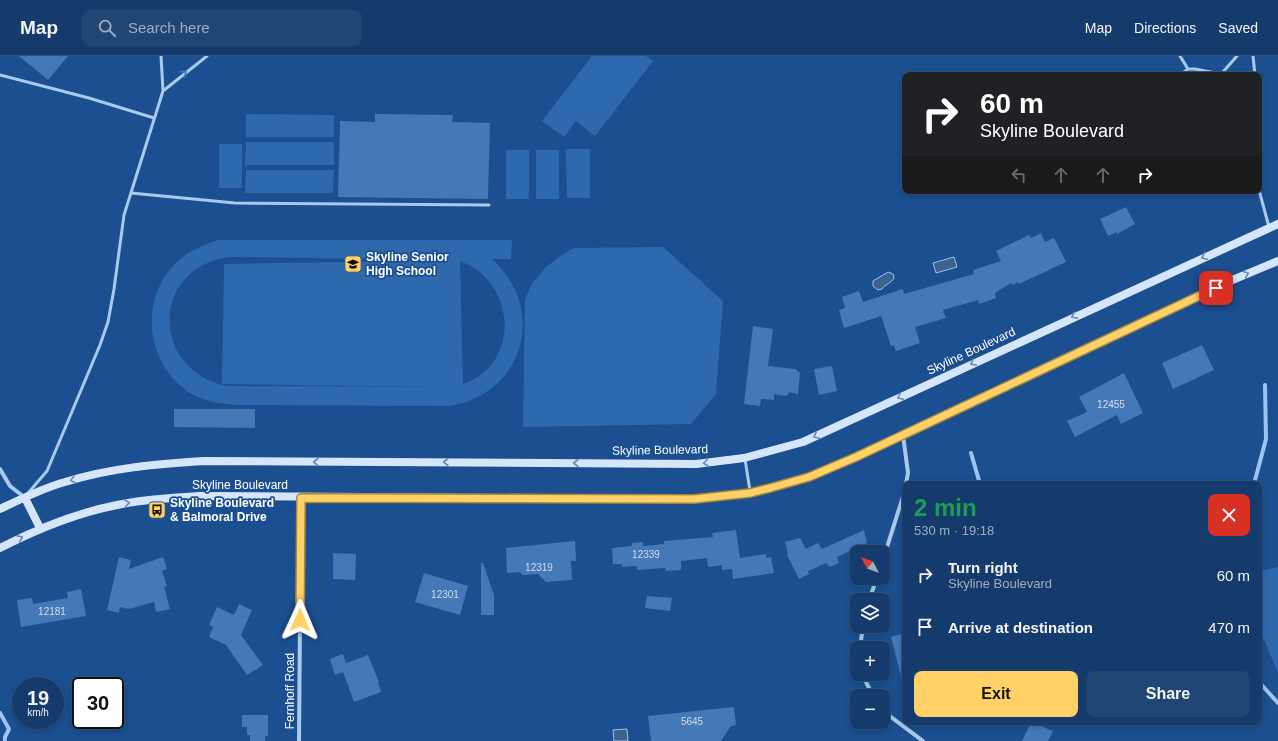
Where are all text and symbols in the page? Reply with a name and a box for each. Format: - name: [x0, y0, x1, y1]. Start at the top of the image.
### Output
- search box: [82, 10, 362, 46]
- text: Map: [20, 17, 58, 38]
- icon: search: [96, 17, 118, 39]
- text: Search here: [128, 19, 210, 36]
- text: Map: [1085, 20, 1112, 36]
- text: Directions: [1134, 20, 1196, 36]
- text: Saved: [1218, 20, 1258, 36]
- one-way arrow: [180, 70, 187, 77]
- icon: right: [914, 88, 966, 140]
- text: 60 m: [980, 88, 1044, 119]
- text: Skyline Boulevard: [980, 121, 1124, 141]
- icon: left: [1008, 164, 1030, 186]
- icon: ahead: [1050, 164, 1072, 186]
- icon: ahead: [1092, 164, 1114, 186]
- icon: right: [1134, 164, 1156, 186]
- place label: Skyline Senior High School: [366, 250, 449, 278]
- one-way arrow: [1201, 252, 1208, 260]
- school or university icon: Skyline Senior High School: [343, 254, 363, 274]
- pin: [1199, 271, 1233, 305]
- one-way arrow: [1241, 271, 1249, 279]
- icon: arrive: [1205, 277, 1227, 299]
- one-way arrow: [1070, 311, 1078, 319]
- street label: Skyline Boulevard: [925, 324, 1017, 378]
- one-way arrow: [969, 358, 977, 366]
- one-way arrow: [897, 392, 904, 400]
- house number: 12455: [1097, 399, 1125, 410]
- one-way arrow: [813, 431, 821, 439]
- street label: Skyline Boulevard: [612, 442, 708, 458]
- one-way arrow: [313, 458, 319, 466]
- one-way arrow: [443, 458, 449, 466]
- one-way arrow: [703, 458, 709, 467]
- one-way arrow: [573, 459, 579, 467]
- one-way arrow: [70, 475, 77, 484]
- street label: Skyline Boulevard: [192, 478, 288, 492]
- text: 2 min: [914, 494, 977, 521]
- button: close: [1208, 494, 1250, 536]
- place label: Skyline Boulevard & Balmoral Drive: [170, 496, 274, 524]
- one-way arrow: [124, 499, 130, 508]
- bus stop icon: Skyline Boulevard & Balmoral Drive: [147, 500, 167, 520]
- text: 530 m · 19:18: [914, 523, 994, 538]
- one-way arrow: [16, 535, 23, 543]
- north arrow: [850, 545, 890, 585]
- map controls: [850, 545, 890, 729]
- house number: 12339: [632, 549, 660, 560]
- text: Turn right: [948, 559, 1018, 576]
- house number: 12319: [525, 562, 553, 573]
- icon: right: [914, 564, 936, 586]
- text: 60 m: [1217, 567, 1250, 584]
- text: Skyline Boulevard: [948, 576, 1052, 591]
- house number: 12301: [431, 589, 459, 600]
- button: layers: [850, 593, 890, 633]
- position arrow: [279, 599, 321, 641]
- house number: 12181: [38, 606, 66, 617]
- icon: arrive: [914, 616, 936, 638]
- text: Arrive at destination: [948, 619, 1093, 636]
- text: 470 m: [1208, 619, 1250, 636]
- button: +: [850, 641, 890, 681]
- street label: Fernhoff Road: [283, 653, 297, 729]
- button: Exit: [914, 671, 1078, 717]
- button: Share: [1086, 671, 1250, 717]
- speed limit sign: 30: [72, 677, 124, 729]
- text: 19: [27, 687, 49, 709]
- button: −: [850, 689, 890, 729]
- text: km/h: [27, 707, 49, 718]
- house number: 5645: [681, 716, 704, 727]

